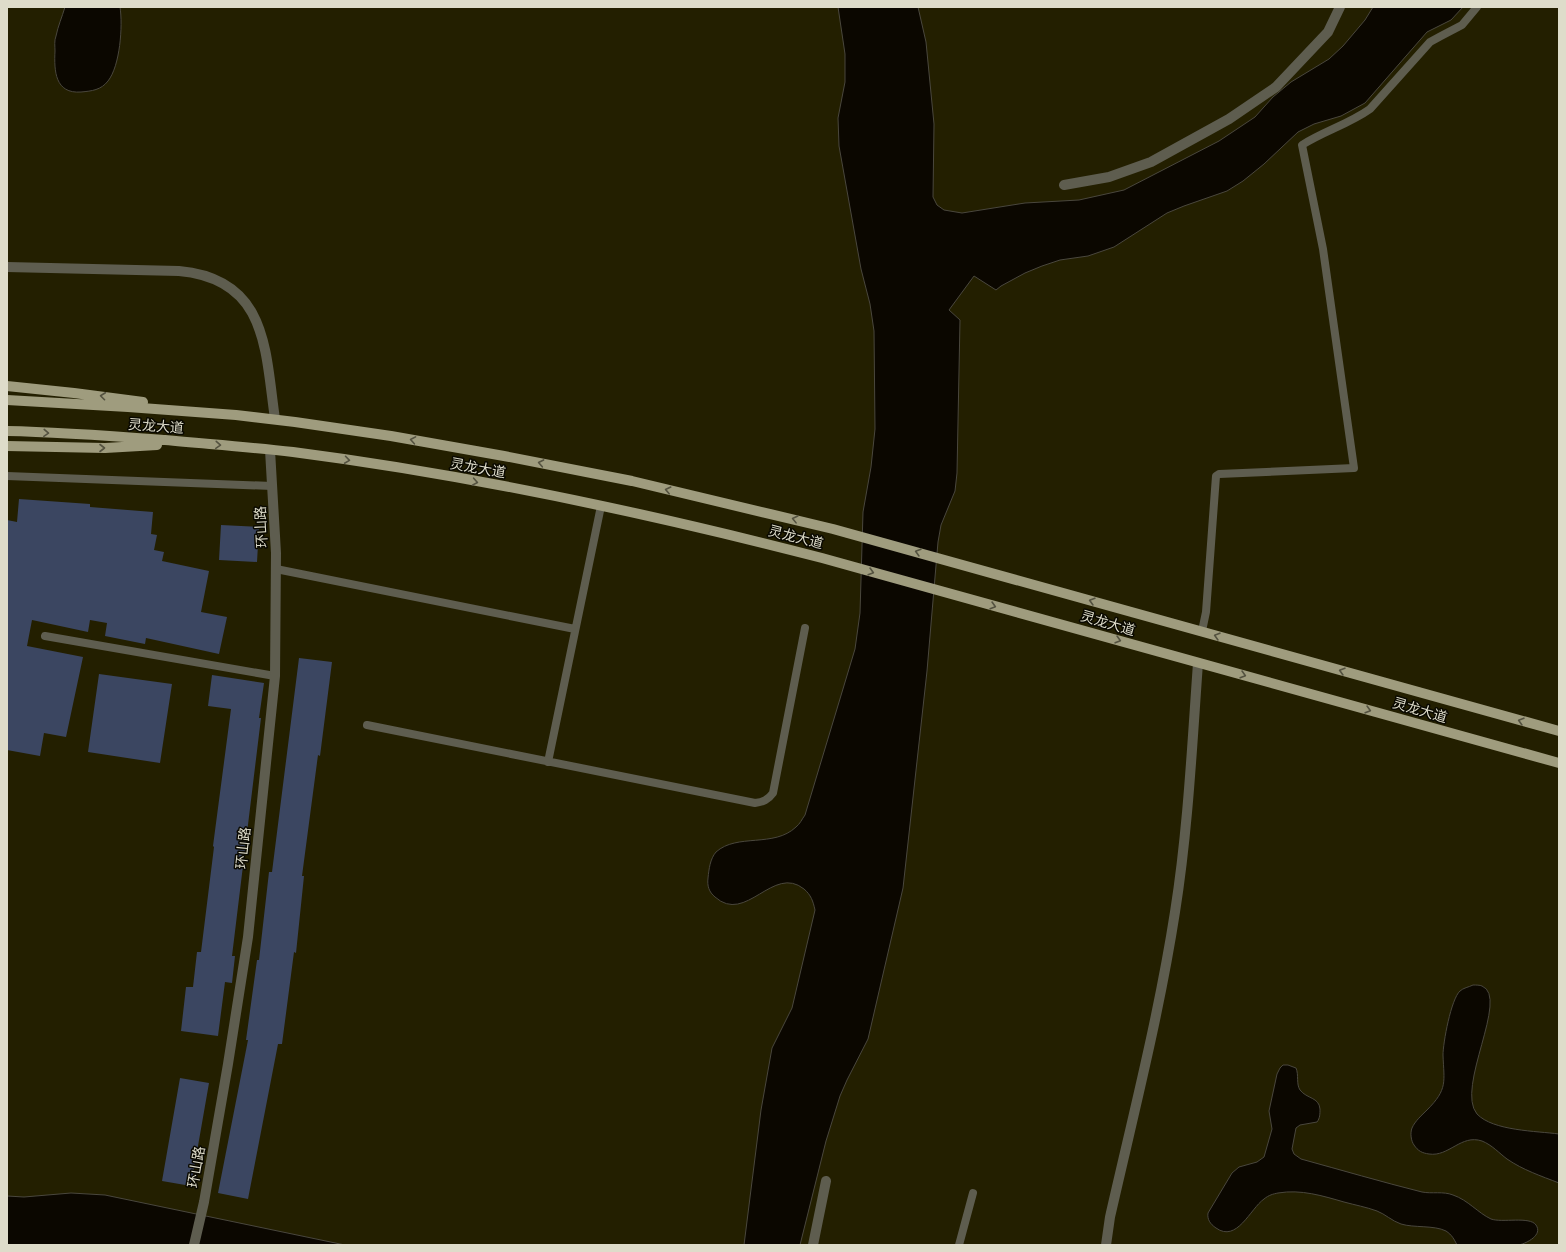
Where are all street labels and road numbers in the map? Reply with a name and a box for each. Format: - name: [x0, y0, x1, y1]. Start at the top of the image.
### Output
- street label: 灵龙大道: [127, 415, 185, 439]
- street label: 灵龙大道: [449, 454, 507, 484]
- street label: 环山路: [251, 505, 273, 548]
- street label: 灵龙大道: [766, 521, 825, 554]
- street label: 灵龙大道: [1078, 607, 1137, 641]
- street label: 灵龙大道: [1390, 694, 1449, 728]
- street label: 环山路: [232, 826, 256, 870]
- street label: 环山路: [183, 1145, 210, 1190]

